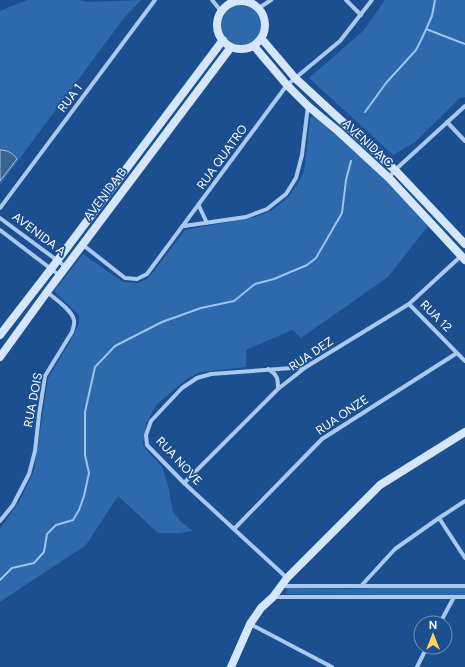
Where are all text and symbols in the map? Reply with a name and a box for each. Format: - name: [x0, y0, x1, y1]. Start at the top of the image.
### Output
- street label: RUA 1: [55, 81, 85, 115]
- street label: AVENIDA C: [340, 116, 396, 170]
- street label: RUA QUATRO: [194, 122, 250, 192]
- street label: AVENIDA B: [81, 165, 129, 223]
- street label: AVENIDA A: [10, 209, 68, 259]
- street label: RUA 12: [417, 297, 455, 335]
- street label: RUA DEZ: [286, 334, 336, 374]
- street label: RUA DOIS: [21, 372, 45, 428]
- street label: RUA ONZE: [313, 392, 371, 438]
- street label: RUA NOVE: [153, 434, 205, 488]
- north arrow: [413, 615, 453, 655]
- text: N: [429, 619, 437, 632]

